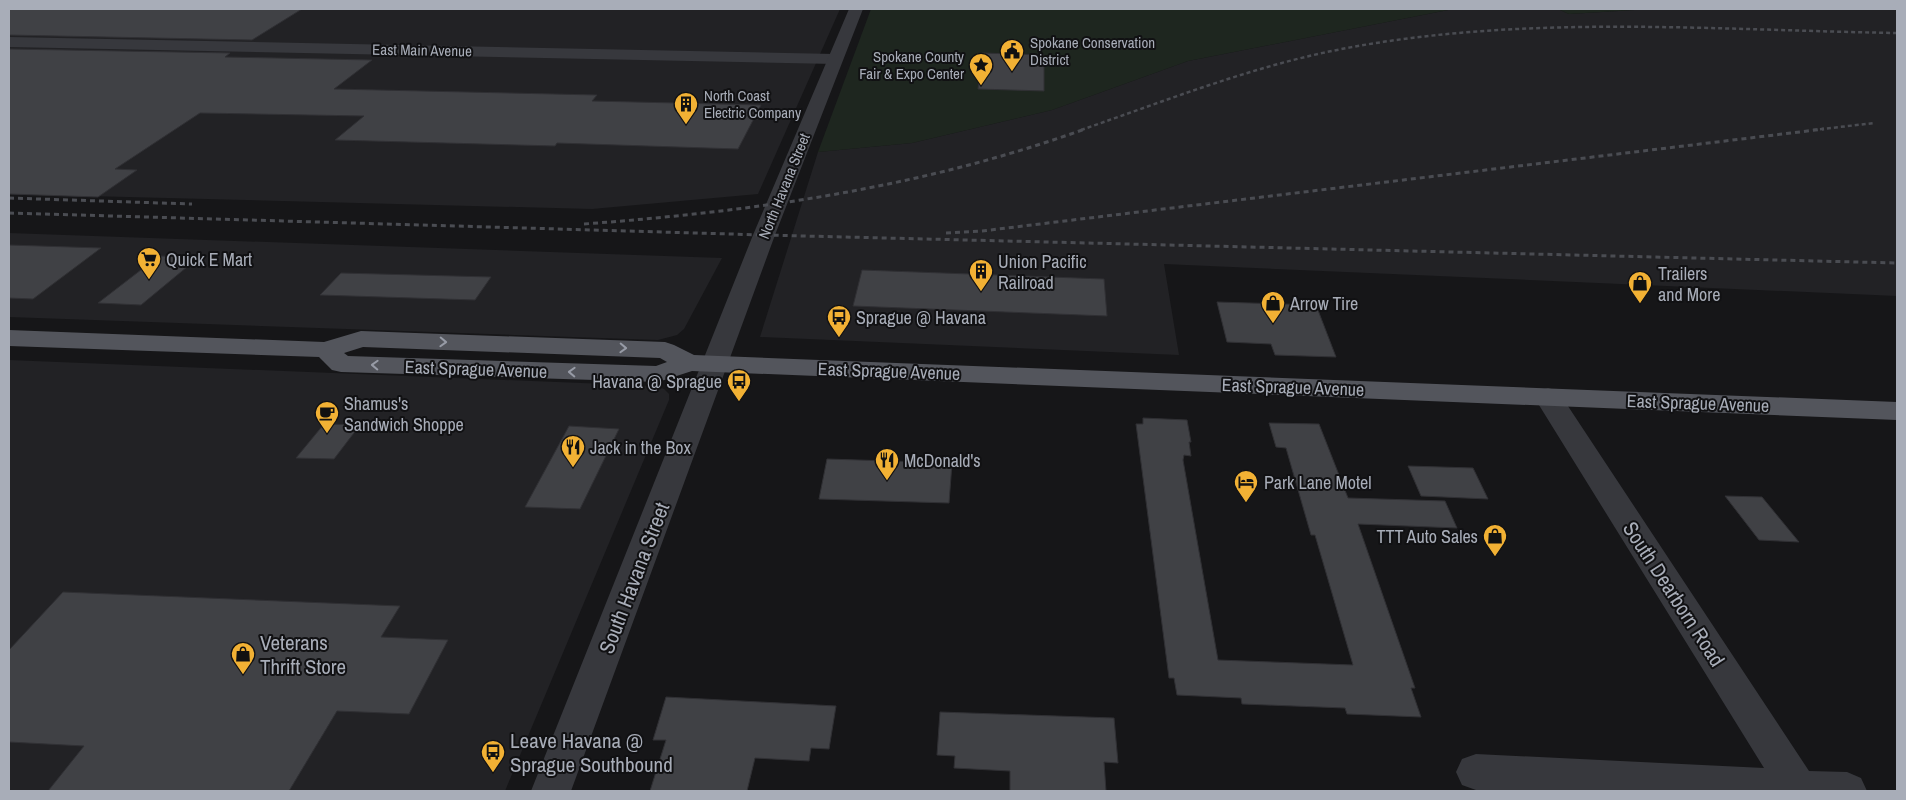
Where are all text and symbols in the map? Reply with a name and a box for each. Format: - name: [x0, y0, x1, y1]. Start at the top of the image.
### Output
- place label: Spokane Conservation District: [1030, 32, 1155, 70]
- public building icon: Spokane Conservation District: [999, 38, 1025, 72]
- street label: East Main Avenue: [372, 39, 472, 61]
- place label: Spokane County Fair & Expo Center: [859, 46, 965, 84]
- place icon: Spokane County Fair & Expo Center: [968, 52, 994, 86]
- place label: North Coast Electric Company: [704, 85, 802, 123]
- building icon: North Coast Electric Company: [673, 91, 699, 125]
- street label: North Havana Street: [753, 130, 815, 242]
- supermarket icon: Quick E Mart: [136, 246, 162, 280]
- place label: Quick E Mart: [166, 247, 252, 272]
- place label: Union Pacific Railroad: [998, 249, 1087, 295]
- building icon: Union Pacific Railroad: [968, 258, 994, 292]
- place label: Trailers and More: [1658, 261, 1720, 307]
- shop icon: Trailers and More: [1627, 270, 1653, 304]
- shop icon: Arrow Tire: [1260, 290, 1286, 324]
- place label: Arrow Tire: [1289, 291, 1358, 316]
- bus stop icon: Sprague @ Havana: [826, 304, 852, 338]
- place label: Sprague @ Havana: [856, 305, 986, 330]
- one-way arrow: [440, 337, 448, 347]
- one-way arrow: [620, 343, 628, 354]
- street label: East Sprague Avenue: [404, 354, 548, 384]
- street label: East Sprague Avenue: [817, 356, 961, 386]
- one-way arrow: [371, 360, 379, 371]
- one-way arrow: [568, 366, 576, 377]
- bus stop icon: Havana @ Sprague: [726, 368, 752, 402]
- place label: Havana @ Sprague: [592, 369, 722, 394]
- street label: East Sprague Avenue: [1221, 372, 1365, 402]
- street label: East Sprague Avenue: [1626, 388, 1770, 418]
- place label: Shamus's Sandwich Shoppe: [344, 391, 464, 437]
- cafe icon: Shamus's Sandwich Shoppe: [314, 400, 340, 434]
- restaurant icon: Jack in the Box: [560, 434, 586, 468]
- place label: Jack in the Box: [590, 435, 692, 460]
- restaurant icon: McDonald's: [874, 447, 900, 481]
- place label: McDonald's: [904, 448, 981, 473]
- hotel icon: Park Lane Motel: [1233, 469, 1259, 503]
- place label: Park Lane Motel: [1264, 470, 1371, 495]
- street label: South Havana Street: [592, 498, 676, 658]
- street label: South Dearborn Road: [1616, 516, 1732, 672]
- shop icon: TTT Auto Sales: [1482, 523, 1508, 557]
- place label: TTT Auto Sales: [1377, 524, 1478, 549]
- place label: Veterans Thrift Store: [260, 628, 346, 681]
- shop icon: Veterans Thrift Store: [230, 641, 256, 675]
- place label: Leave Havana @ Sprague Southbound: [510, 726, 673, 779]
- bus stop icon: Leave Havana @ Sprague Southbound: [480, 739, 506, 773]

